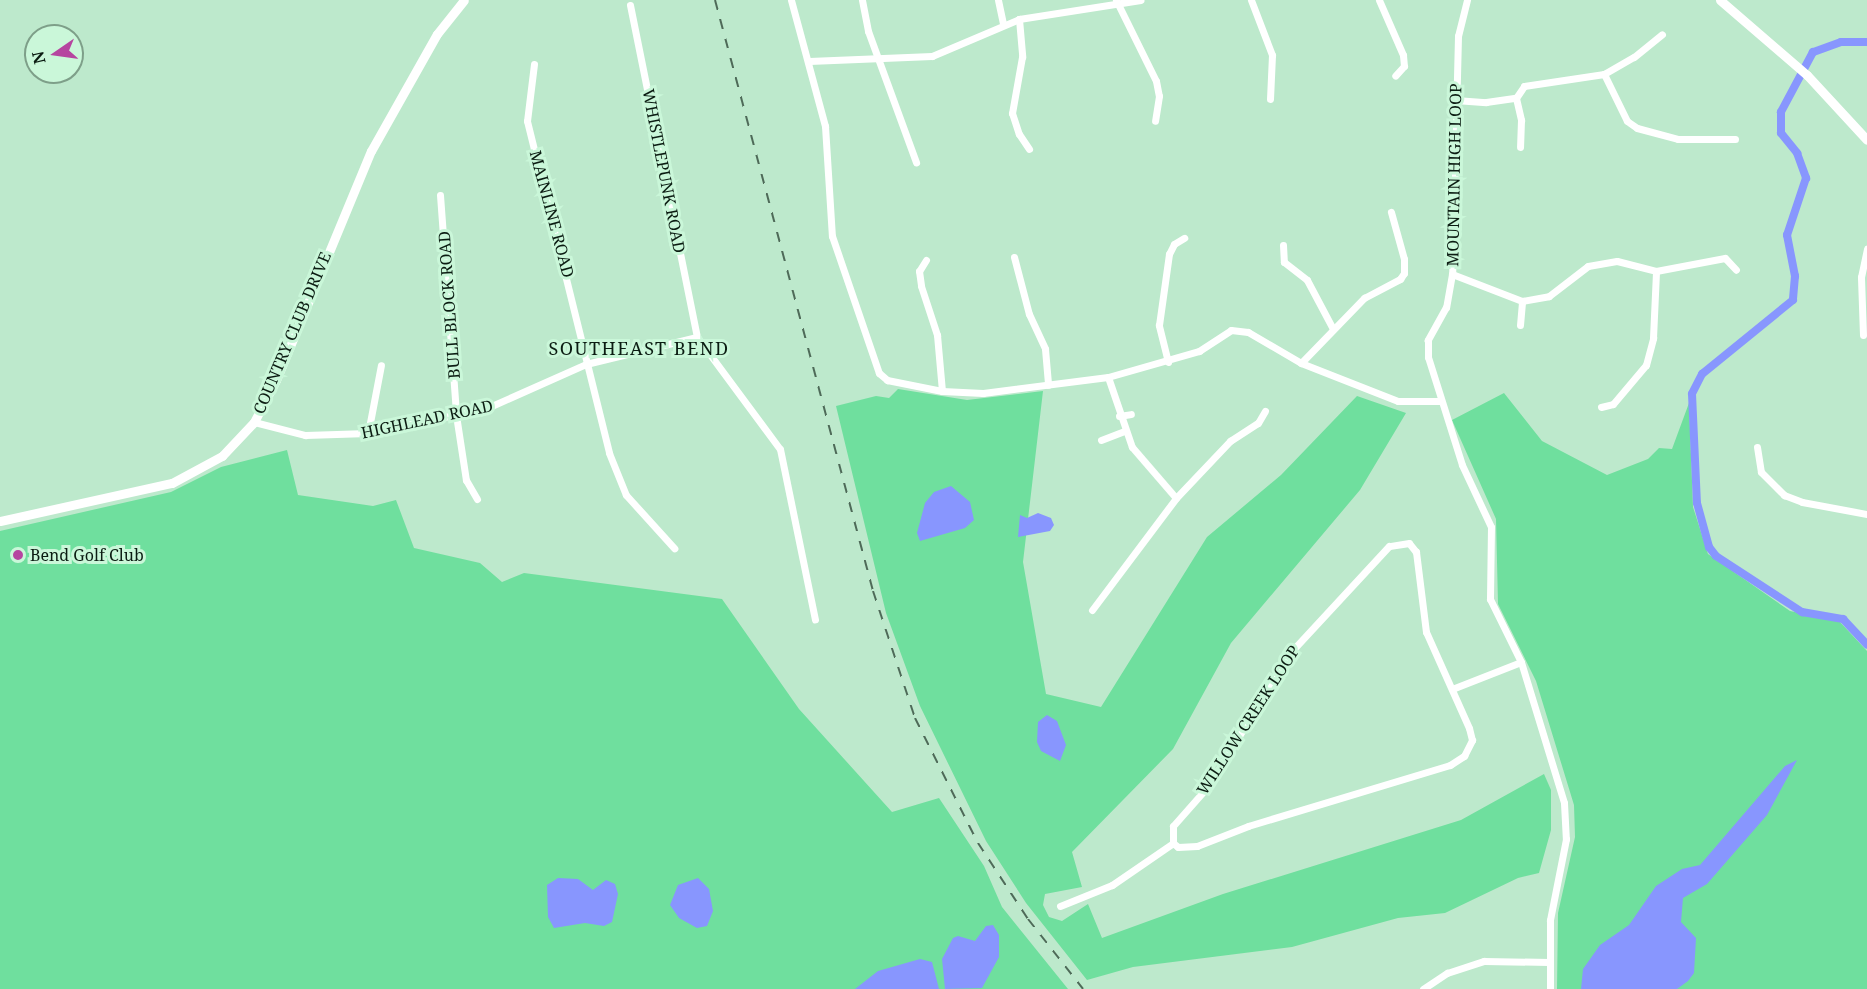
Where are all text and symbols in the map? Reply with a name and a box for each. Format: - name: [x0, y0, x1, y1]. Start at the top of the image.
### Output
- north arrow: [24, 24, 84, 84]
- text: N: [26, 49, 51, 66]
- street label: MOUNTAIN HIGH LOOP: [1443, 83, 1465, 267]
- street label: WHISTLEPUNK ROAD: [639, 87, 689, 255]
- street label: MAINLINE ROAD: [526, 148, 578, 280]
- street label: BULL BLOCK ROAD: [434, 230, 464, 380]
- street label: COUNTRY CLUB DRIVE: [249, 249, 335, 417]
- district label: SOUTHEAST BEND: [548, 337, 730, 359]
- street label: HIGHLEAD ROAD: [359, 396, 495, 442]
- place label: Bend Golf Club: [30, 545, 144, 565]
- marker: Bend Golf Club: [11, 548, 25, 562]
- street label: WILLOW CREEK LOOP: [1193, 642, 1303, 798]

